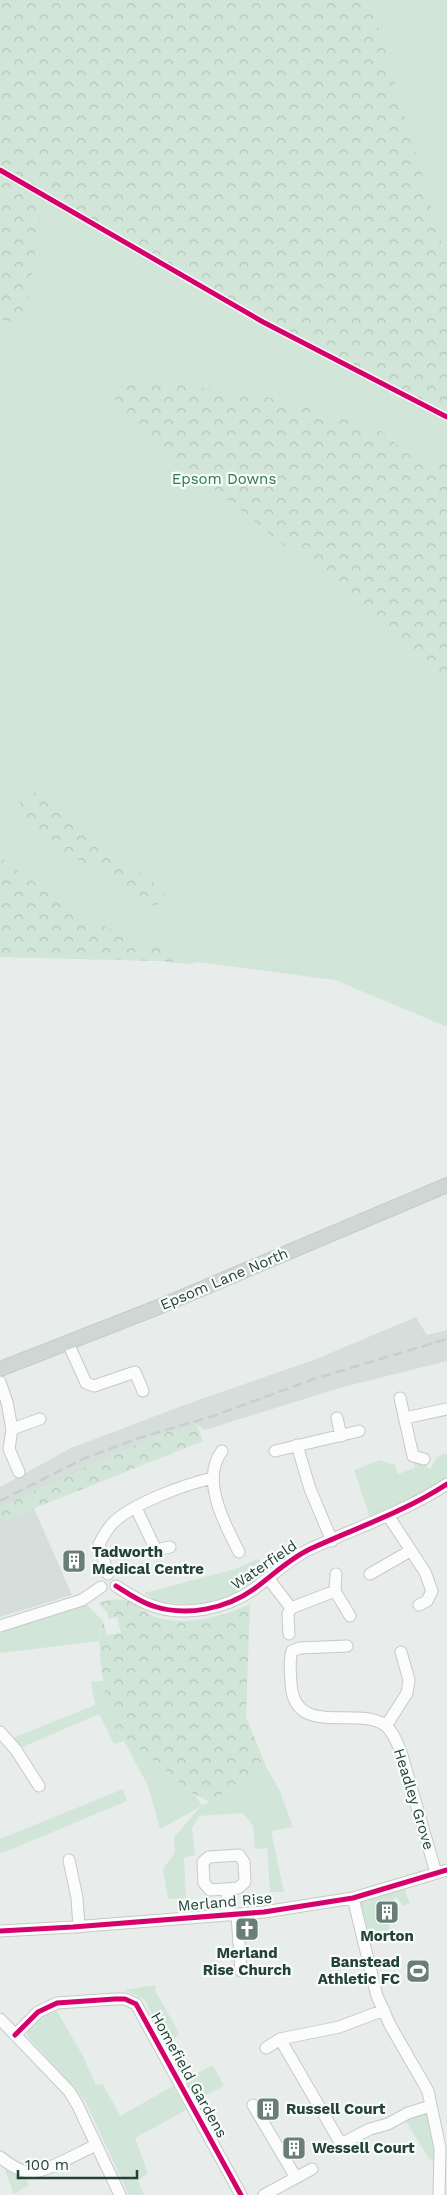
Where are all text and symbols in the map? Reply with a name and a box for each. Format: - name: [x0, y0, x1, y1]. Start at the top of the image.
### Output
- park label: Epsom Downs: [172, 470, 276, 488]
- street label: Epsom Lane North: [157, 1244, 291, 1314]
- street label: Waterfield: [228, 1536, 300, 1594]
- place label: Tadworth Medical Centre: [92, 1543, 204, 1578]
- building icon: Tadworth Medical Centre: [61, 1548, 87, 1574]
- street label: Headley Grove: [390, 1746, 438, 1852]
- street label: Merland Rise: [177, 1889, 273, 1915]
- building icon: Morton: [374, 1899, 400, 1925]
- church icon: Merland Rise Church: [234, 1916, 260, 1942]
- place label: Morton: [360, 1927, 414, 1945]
- place label: Merland Rise Church: [203, 1944, 291, 1979]
- place label: Banstead Athletic FC: [318, 1953, 400, 1988]
- sports icon: Banstead Athletic FC: [405, 1958, 431, 1984]
- street label: Homefield Gardens: [147, 2009, 231, 2141]
- building icon: Russell Court: [255, 2096, 281, 2122]
- place label: Russell Court: [286, 2100, 386, 2118]
- building icon: Wessell Court: [281, 2135, 307, 2161]
- place label: Wessell Court: [312, 2139, 415, 2157]
- scale bar: [18, 2148, 136, 2180]
- text: 100 m: [25, 2156, 69, 2174]

